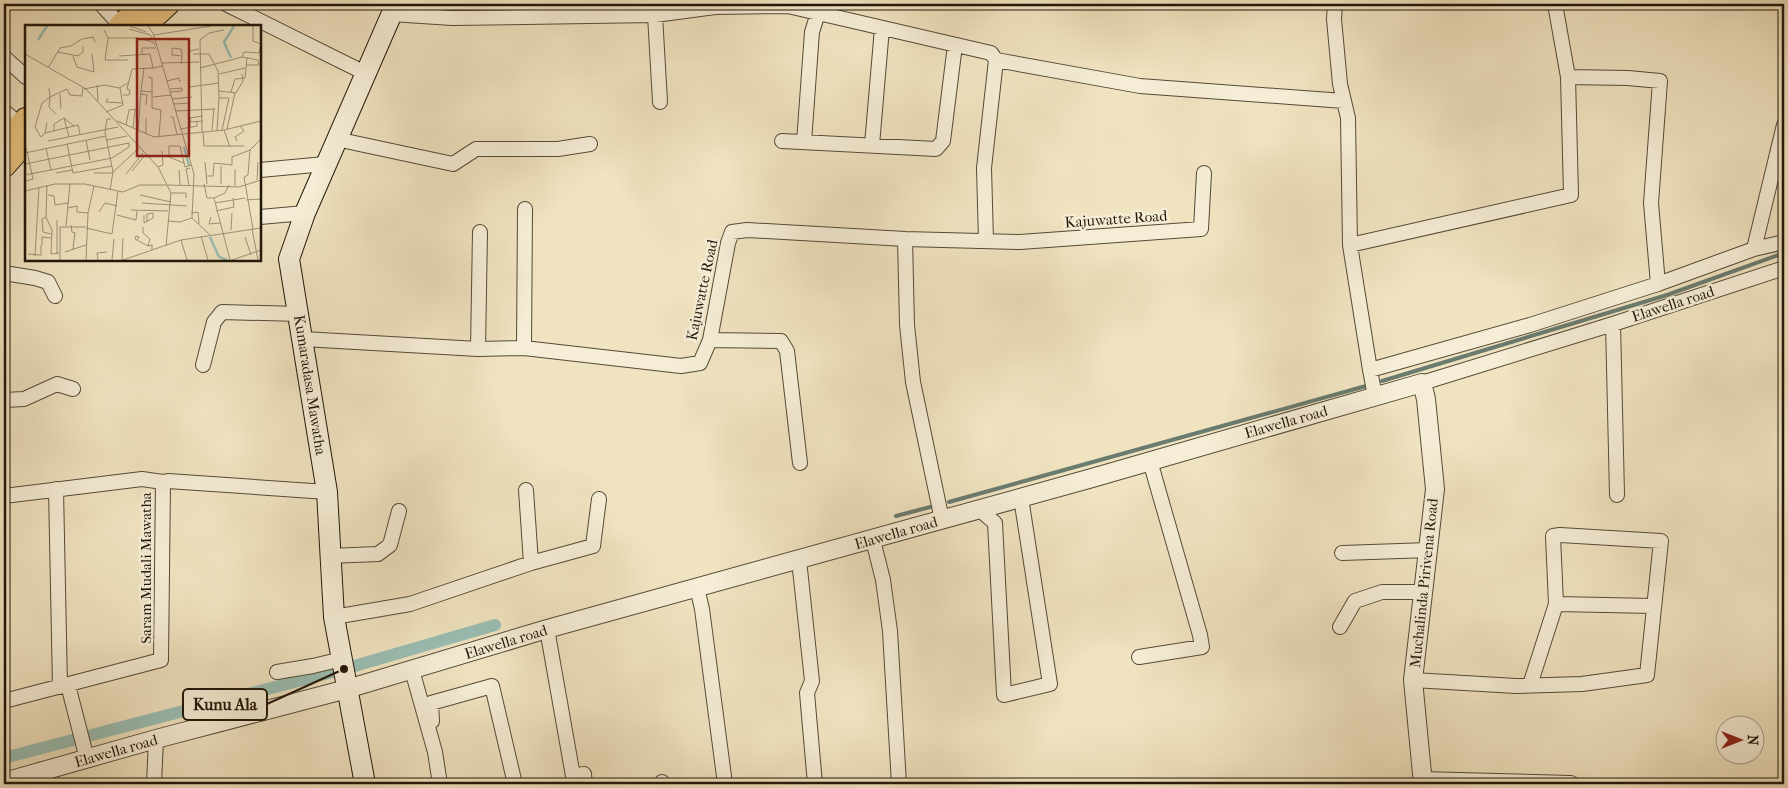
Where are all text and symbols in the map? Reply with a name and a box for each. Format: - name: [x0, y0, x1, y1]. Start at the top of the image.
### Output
- inset map: [25, 25, 261, 261]
- street label: Kajuwatte Road: [1064, 206, 1169, 232]
- street label: Kajuwatte Road: [682, 237, 722, 342]
- street label: Elawella road: [1629, 282, 1717, 326]
- street label: Kumaradasa Mawatha: [290, 314, 330, 457]
- street label: Elawella road: [1242, 401, 1330, 442]
- street label: Saram Mudali Mawatha: [137, 491, 155, 644]
- street label: Muchalinda Pirivena Road: [1406, 497, 1442, 669]
- street label: Elawella road: [852, 512, 940, 553]
- street label: Elawella road: [462, 621, 550, 663]
- callout: Kunu Ala: [183, 689, 267, 720]
- text: Kunu Ala: [193, 695, 258, 714]
- north arrow: [1716, 716, 1766, 766]
- street label: Elawella road: [72, 730, 160, 771]
- text: N: [1744, 735, 1761, 746]

